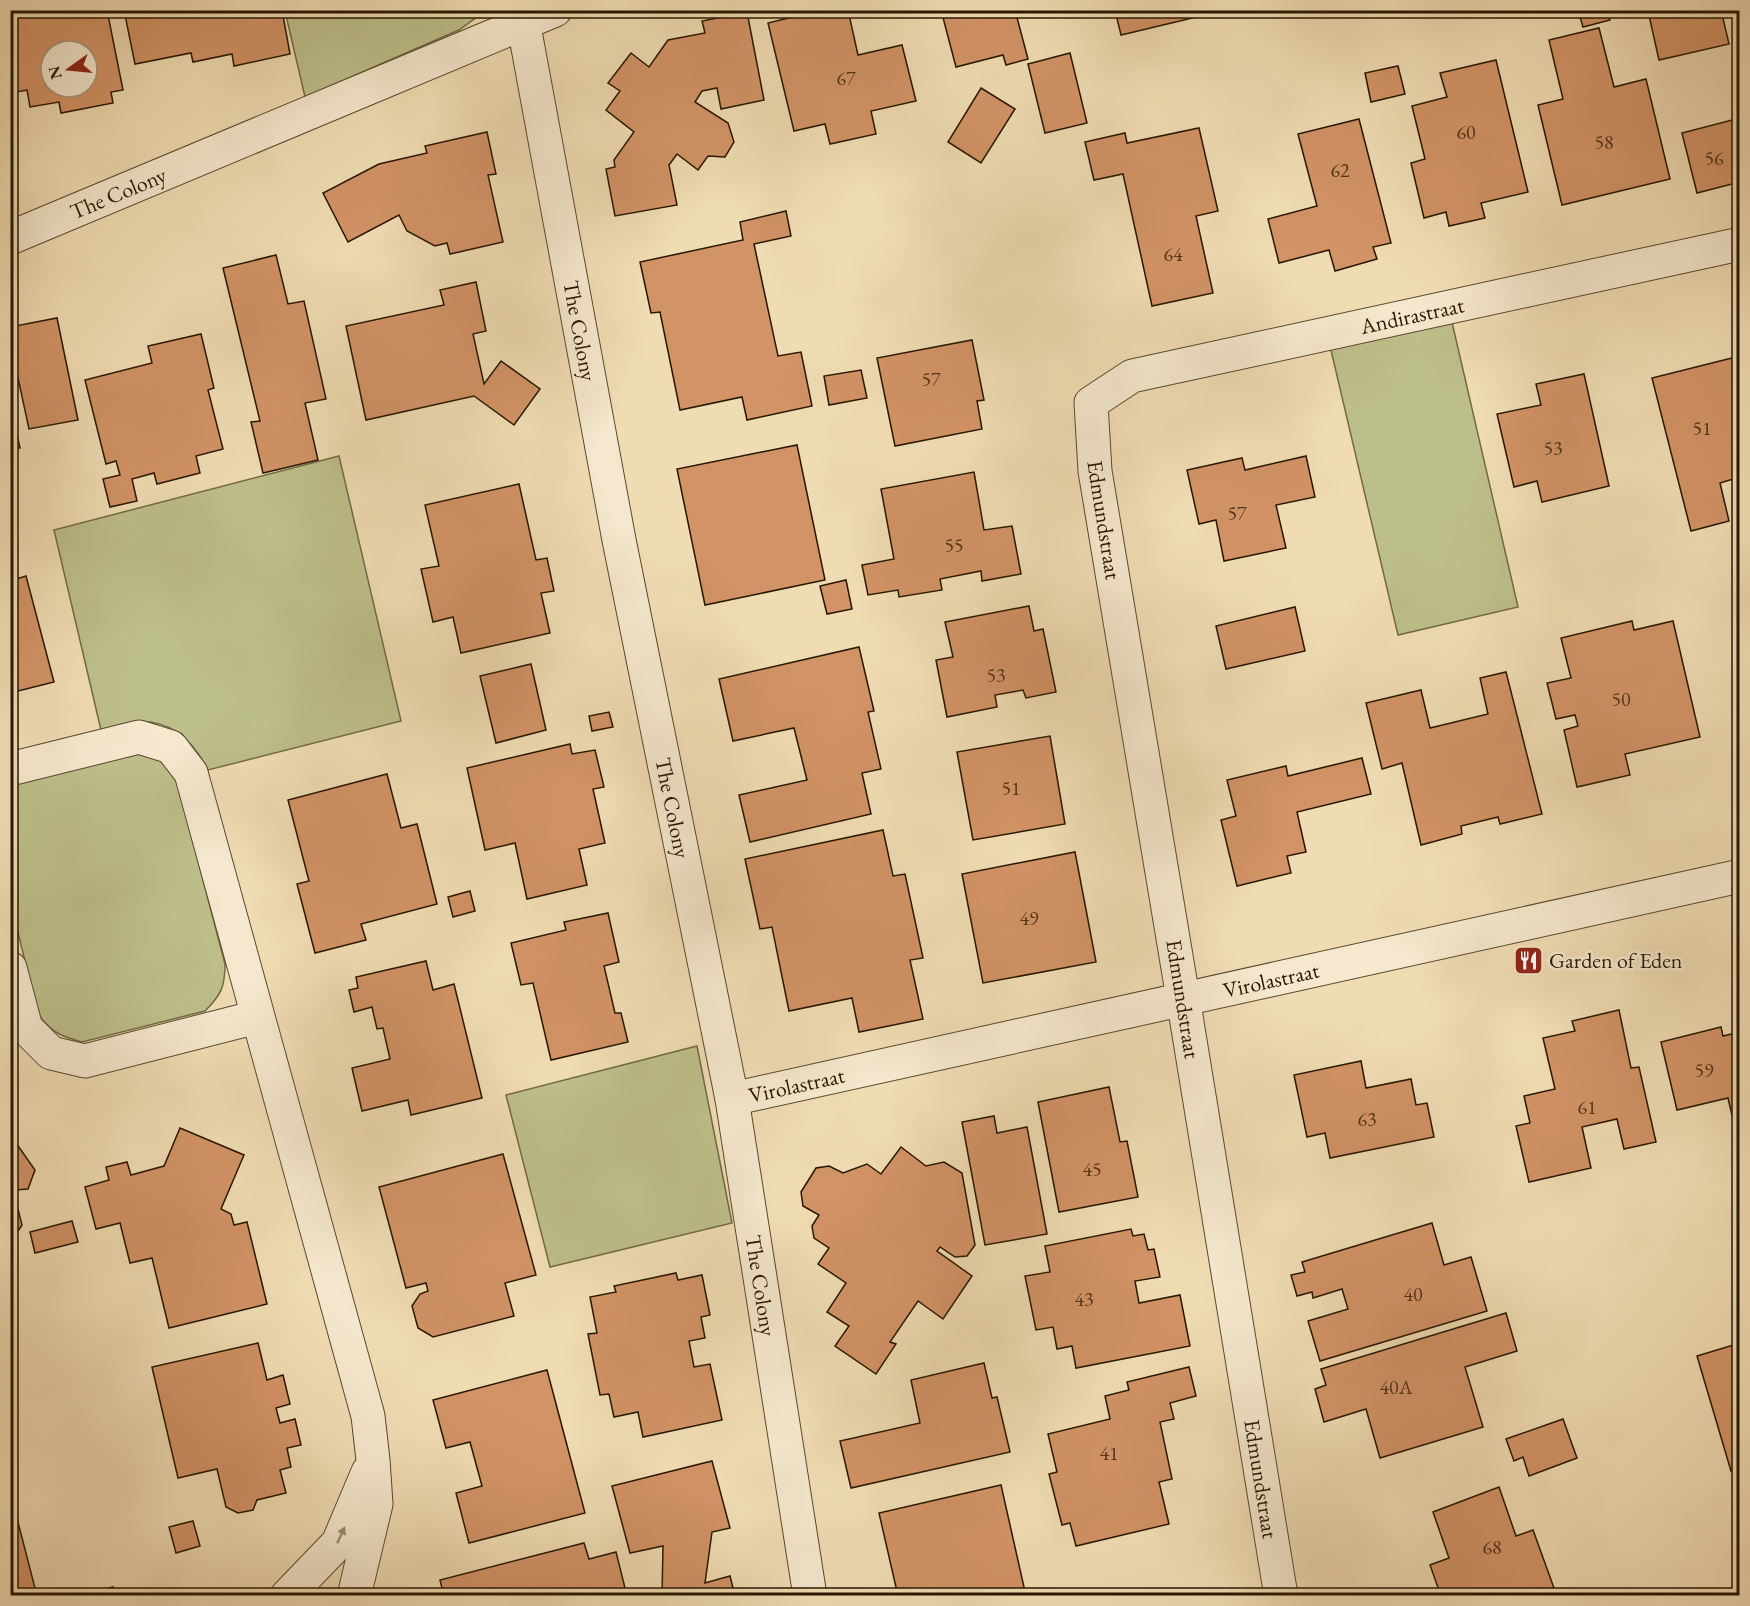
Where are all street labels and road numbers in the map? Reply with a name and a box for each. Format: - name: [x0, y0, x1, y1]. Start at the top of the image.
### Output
- street label: The Colony: [65, 160, 171, 226]
- street label: The Colony: [557, 278, 604, 384]
- street label: Andirastraat: [1356, 290, 1467, 341]
- street label: Edmundstraat: [1080, 458, 1128, 582]
- street label: The Colony: [649, 755, 697, 861]
- street label: Edmundstraat: [1159, 937, 1207, 1061]
- street label: Virolastraat: [1220, 955, 1322, 1004]
- street label: Virolastraat: [746, 1060, 847, 1109]
- street label: The Colony: [739, 1233, 784, 1338]
- street label: Edmundstraat: [1237, 1417, 1285, 1541]

